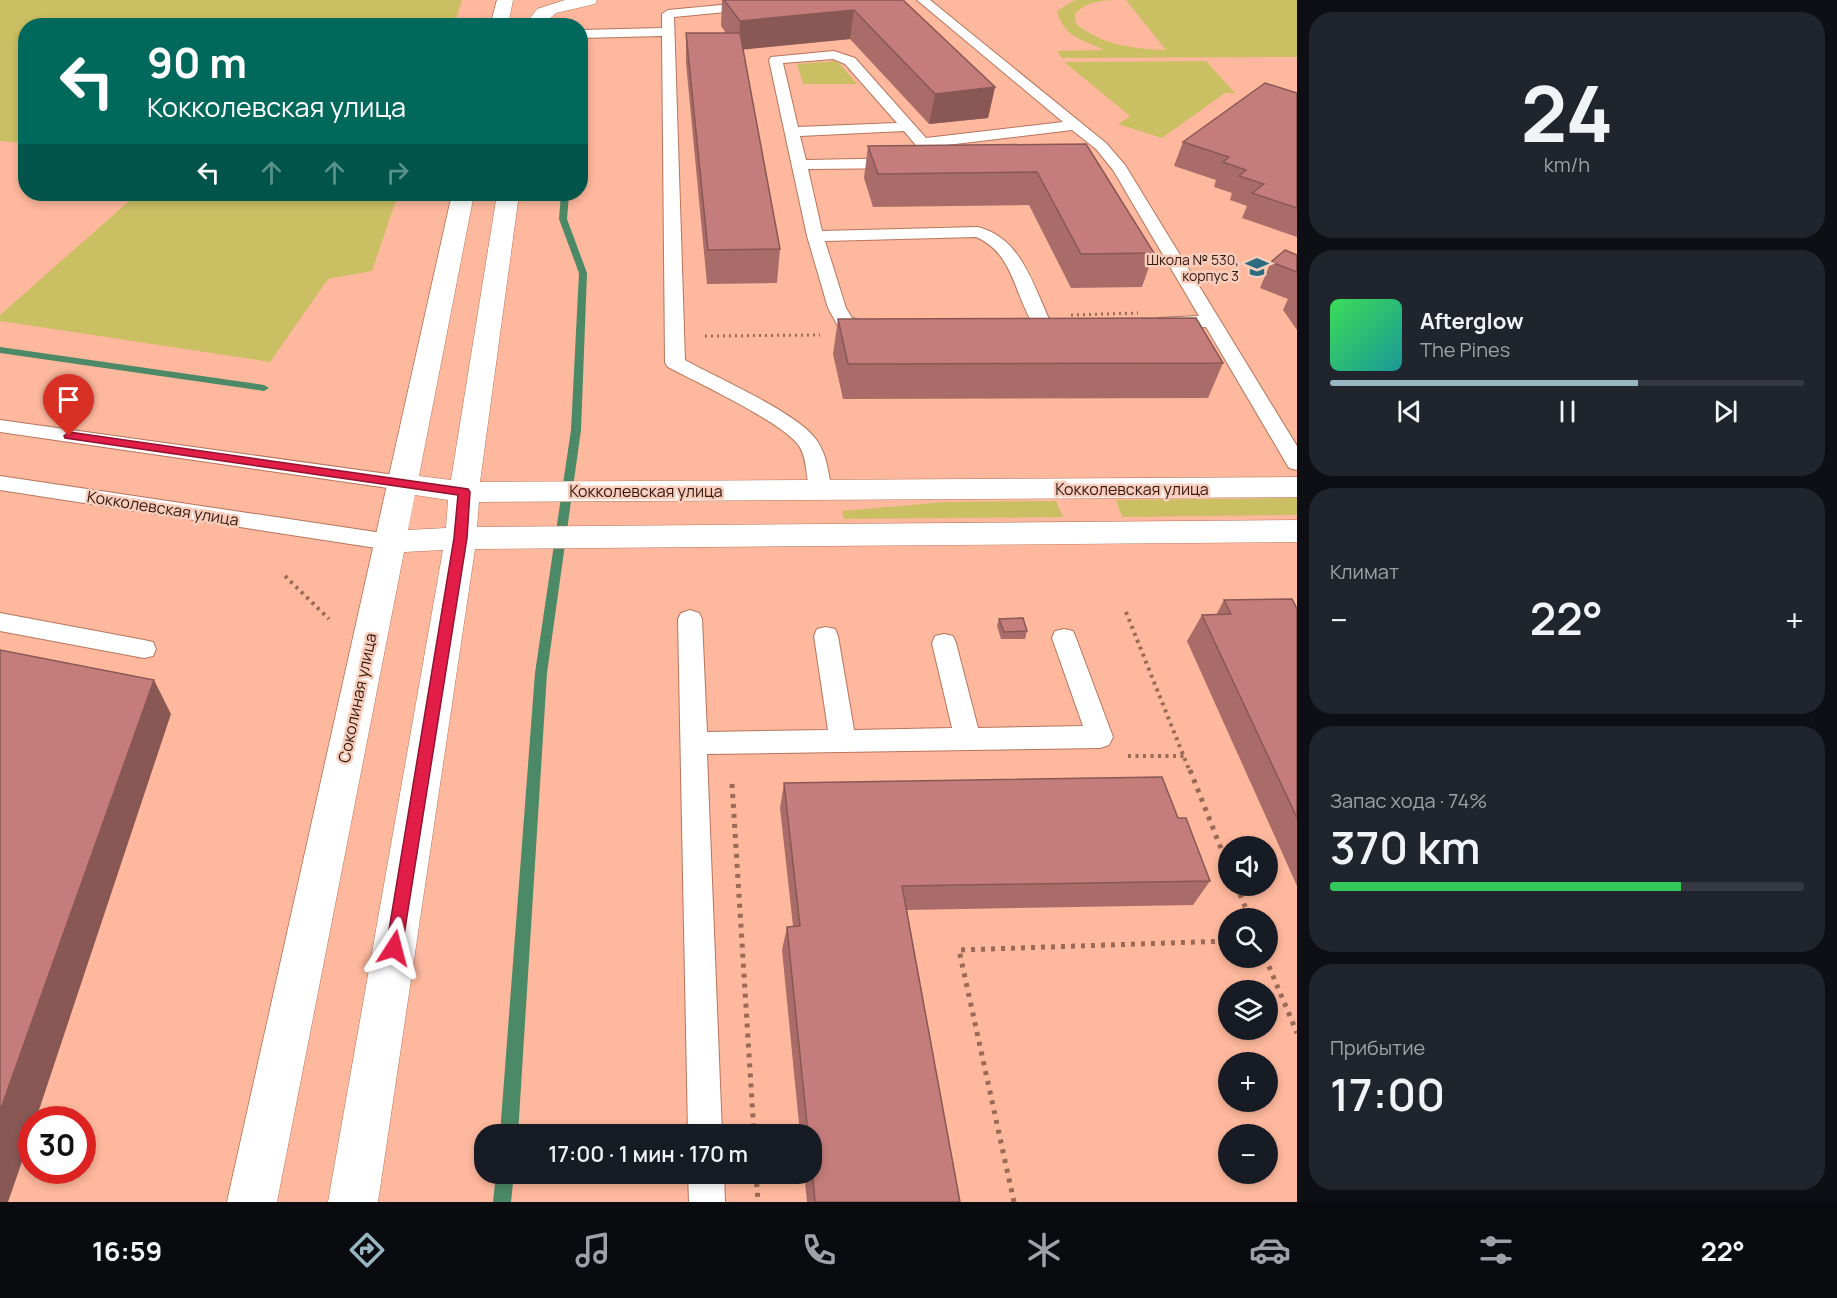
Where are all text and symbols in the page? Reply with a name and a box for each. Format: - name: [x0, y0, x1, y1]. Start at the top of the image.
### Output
- text: 90 m: [147, 33, 247, 91]
- icon: left: [48, 42, 126, 120]
- text: 24: [1521, 59, 1613, 165]
- text: Кокколевская улица: [147, 88, 406, 125]
- text: km/h: [1544, 151, 1590, 178]
- icon: left: [192, 156, 225, 189]
- icon: ahead: [255, 156, 288, 189]
- icon: ahead: [318, 156, 351, 189]
- icon: right: [381, 156, 414, 189]
- place label: Школа № 530, корпус 3: [1146, 250, 1239, 285]
- school or university icon: Школа № 530, корпус 3: [1244, 254, 1270, 280]
- text: Afterglow: [1420, 306, 1524, 336]
- text: The Pines: [1420, 336, 1510, 363]
- pin: [43, 374, 94, 436]
- icon: arrive: [52, 383, 85, 416]
- icon: previous: [1393, 395, 1426, 428]
- icon: pause: [1551, 395, 1584, 428]
- icon: next: [1709, 395, 1742, 428]
- street label: Кокколевская улица: [1055, 478, 1209, 500]
- street label: Кокколевская улица: [569, 480, 723, 502]
- street label: Кокколевская улица: [85, 485, 241, 531]
- text: Климат: [1330, 558, 1399, 585]
- text: 22°: [1530, 587, 1603, 649]
- text: −: [1330, 597, 1348, 642]
- text: +: [1785, 597, 1804, 642]
- street label: Соколиная улица: [333, 631, 381, 765]
- text: Запас хода · 74%: [1330, 787, 1487, 814]
- text: 370 km: [1330, 816, 1480, 878]
- map controls: [1218, 836, 1278, 1184]
- button: sound: [1218, 836, 1278, 896]
- button: search: [1218, 908, 1278, 968]
- position arrow: [362, 916, 426, 980]
- button: layers: [1218, 980, 1278, 1040]
- text: Прибытие: [1330, 1034, 1425, 1061]
- button: +: [1218, 1052, 1278, 1112]
- text: 17:00: [1330, 1063, 1445, 1125]
- speed limit sign: 30: [18, 1106, 96, 1184]
- button: −: [1218, 1124, 1278, 1184]
- text: 17:00 · 1 мин · 170 m: [548, 1139, 748, 1169]
- icon: directions: [346, 1229, 388, 1271]
- icon: music: [572, 1229, 614, 1271]
- icon: phone: [798, 1229, 840, 1271]
- icon: climate: [1023, 1229, 1065, 1271]
- icon: car: [1249, 1229, 1291, 1271]
- icon: filters: [1475, 1229, 1517, 1271]
- text: 16:59: [92, 1232, 162, 1269]
- text: 22°: [1701, 1232, 1745, 1269]

